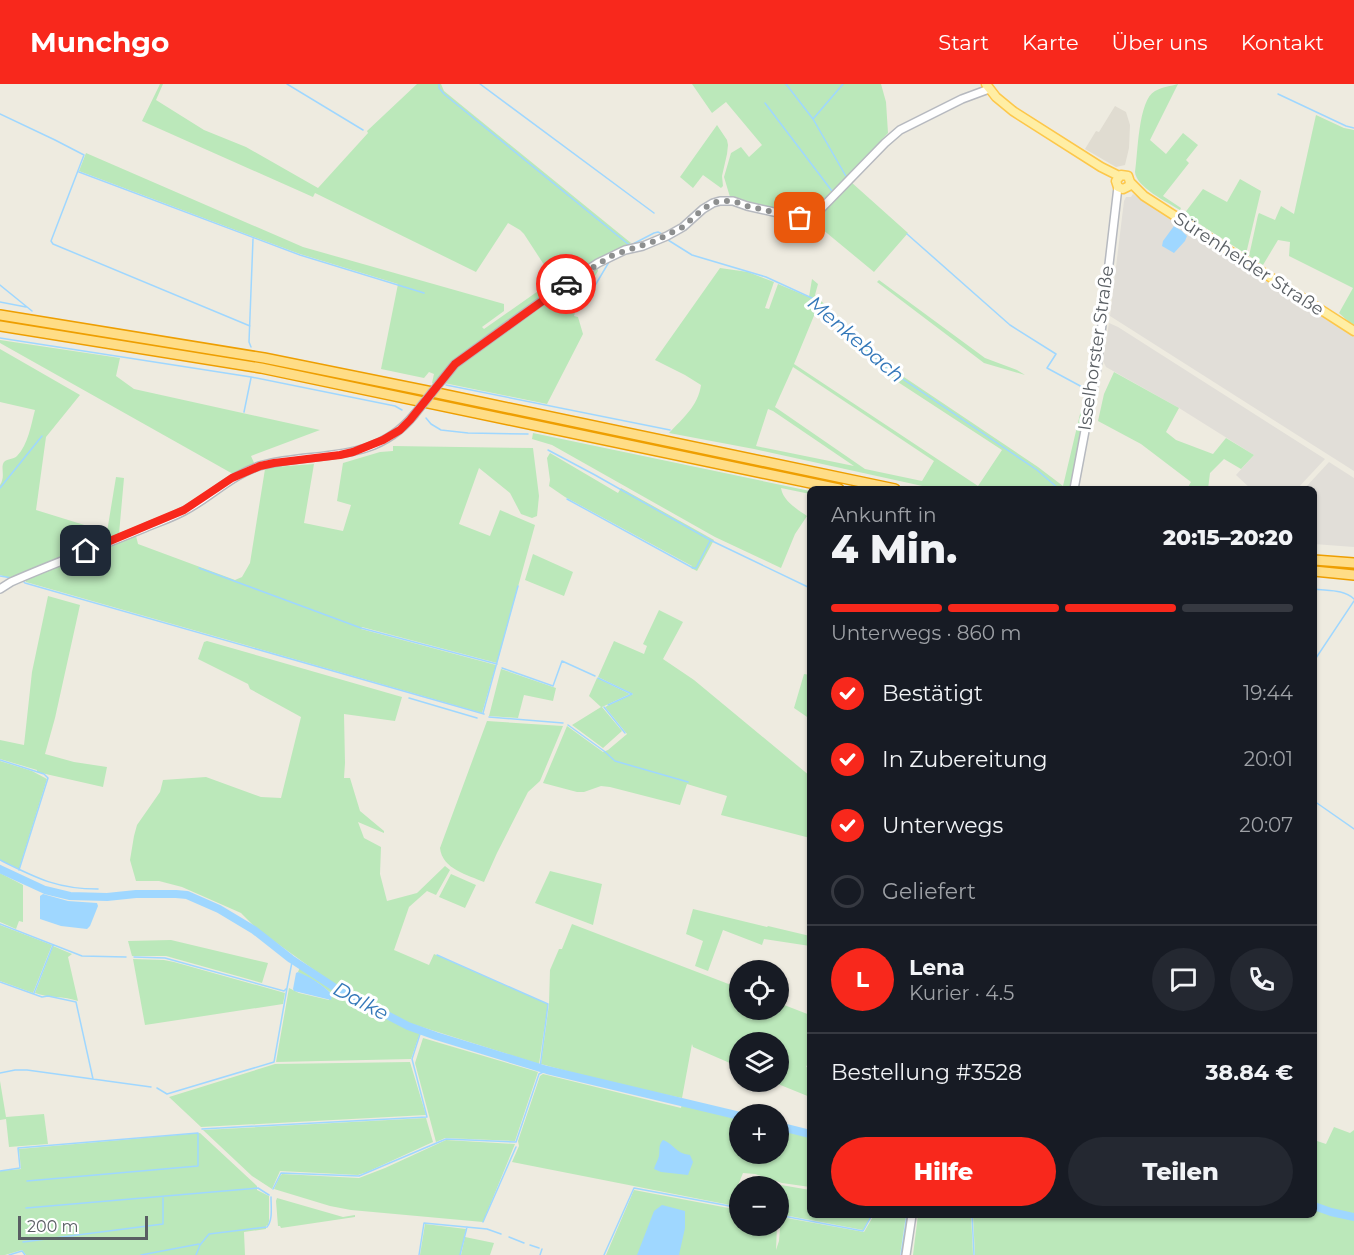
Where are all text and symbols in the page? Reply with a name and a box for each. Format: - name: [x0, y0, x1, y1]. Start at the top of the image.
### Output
- text: Munchgo: [30, 25, 169, 59]
- text: Start: [938, 30, 989, 55]
- text: Karte: [1022, 30, 1079, 55]
- text: Über uns: [1112, 30, 1208, 55]
- text: Kontakt: [1241, 30, 1324, 55]
- pin: [774, 192, 825, 243]
- icon: bag: [783, 201, 816, 234]
- street label: Sürenheider Straße: [1170, 207, 1328, 321]
- courier: [536, 254, 596, 314]
- street label: Isselhorster Straße: [1074, 264, 1118, 432]
- icon: car: [550, 268, 583, 301]
- water label: Menkebach: [803, 291, 909, 387]
- text: Ankunft in: [831, 503, 937, 527]
- text: 20:15–20:20: [1163, 524, 1293, 551]
- pin: [60, 525, 111, 576]
- text: 4 Min.: [831, 525, 957, 573]
- icon: home: [69, 534, 102, 567]
- text: Unterwegs · 860 m: [831, 621, 1021, 645]
- icon: check: [831, 677, 864, 710]
- text: Bestätigt: [882, 680, 983, 707]
- text: 19:44: [1243, 681, 1293, 705]
- icon: check: [831, 743, 864, 776]
- text: In Zubereitung: [882, 746, 1048, 773]
- text: 20:01: [1244, 747, 1293, 771]
- icon: check: [831, 809, 864, 842]
- text: Unterwegs: [882, 812, 1003, 839]
- text: 20:07: [1239, 813, 1293, 837]
- text: Geliefert: [882, 878, 976, 905]
- button: chat: [1152, 948, 1215, 1011]
- button: phone: [1230, 948, 1293, 1011]
- text: Lena: [909, 954, 965, 981]
- map controls: [729, 960, 789, 1236]
- button: locate: [729, 960, 789, 1020]
- text: L: [856, 966, 869, 993]
- water label: Dalke: [329, 977, 393, 1025]
- text: Kurier · 4.5: [909, 981, 1014, 1005]
- button: layers: [729, 1032, 789, 1092]
- text: Bestellung #3528: [831, 1059, 1022, 1086]
- text: 38.84 €: [1206, 1059, 1293, 1086]
- button: +: [729, 1104, 789, 1164]
- button: Hilfe: [831, 1137, 1056, 1206]
- button: Teilen: [1068, 1137, 1293, 1206]
- button: −: [729, 1176, 789, 1236]
- scale bar: [18, 1213, 148, 1240]
- text: 200 m: [27, 1217, 78, 1236]

